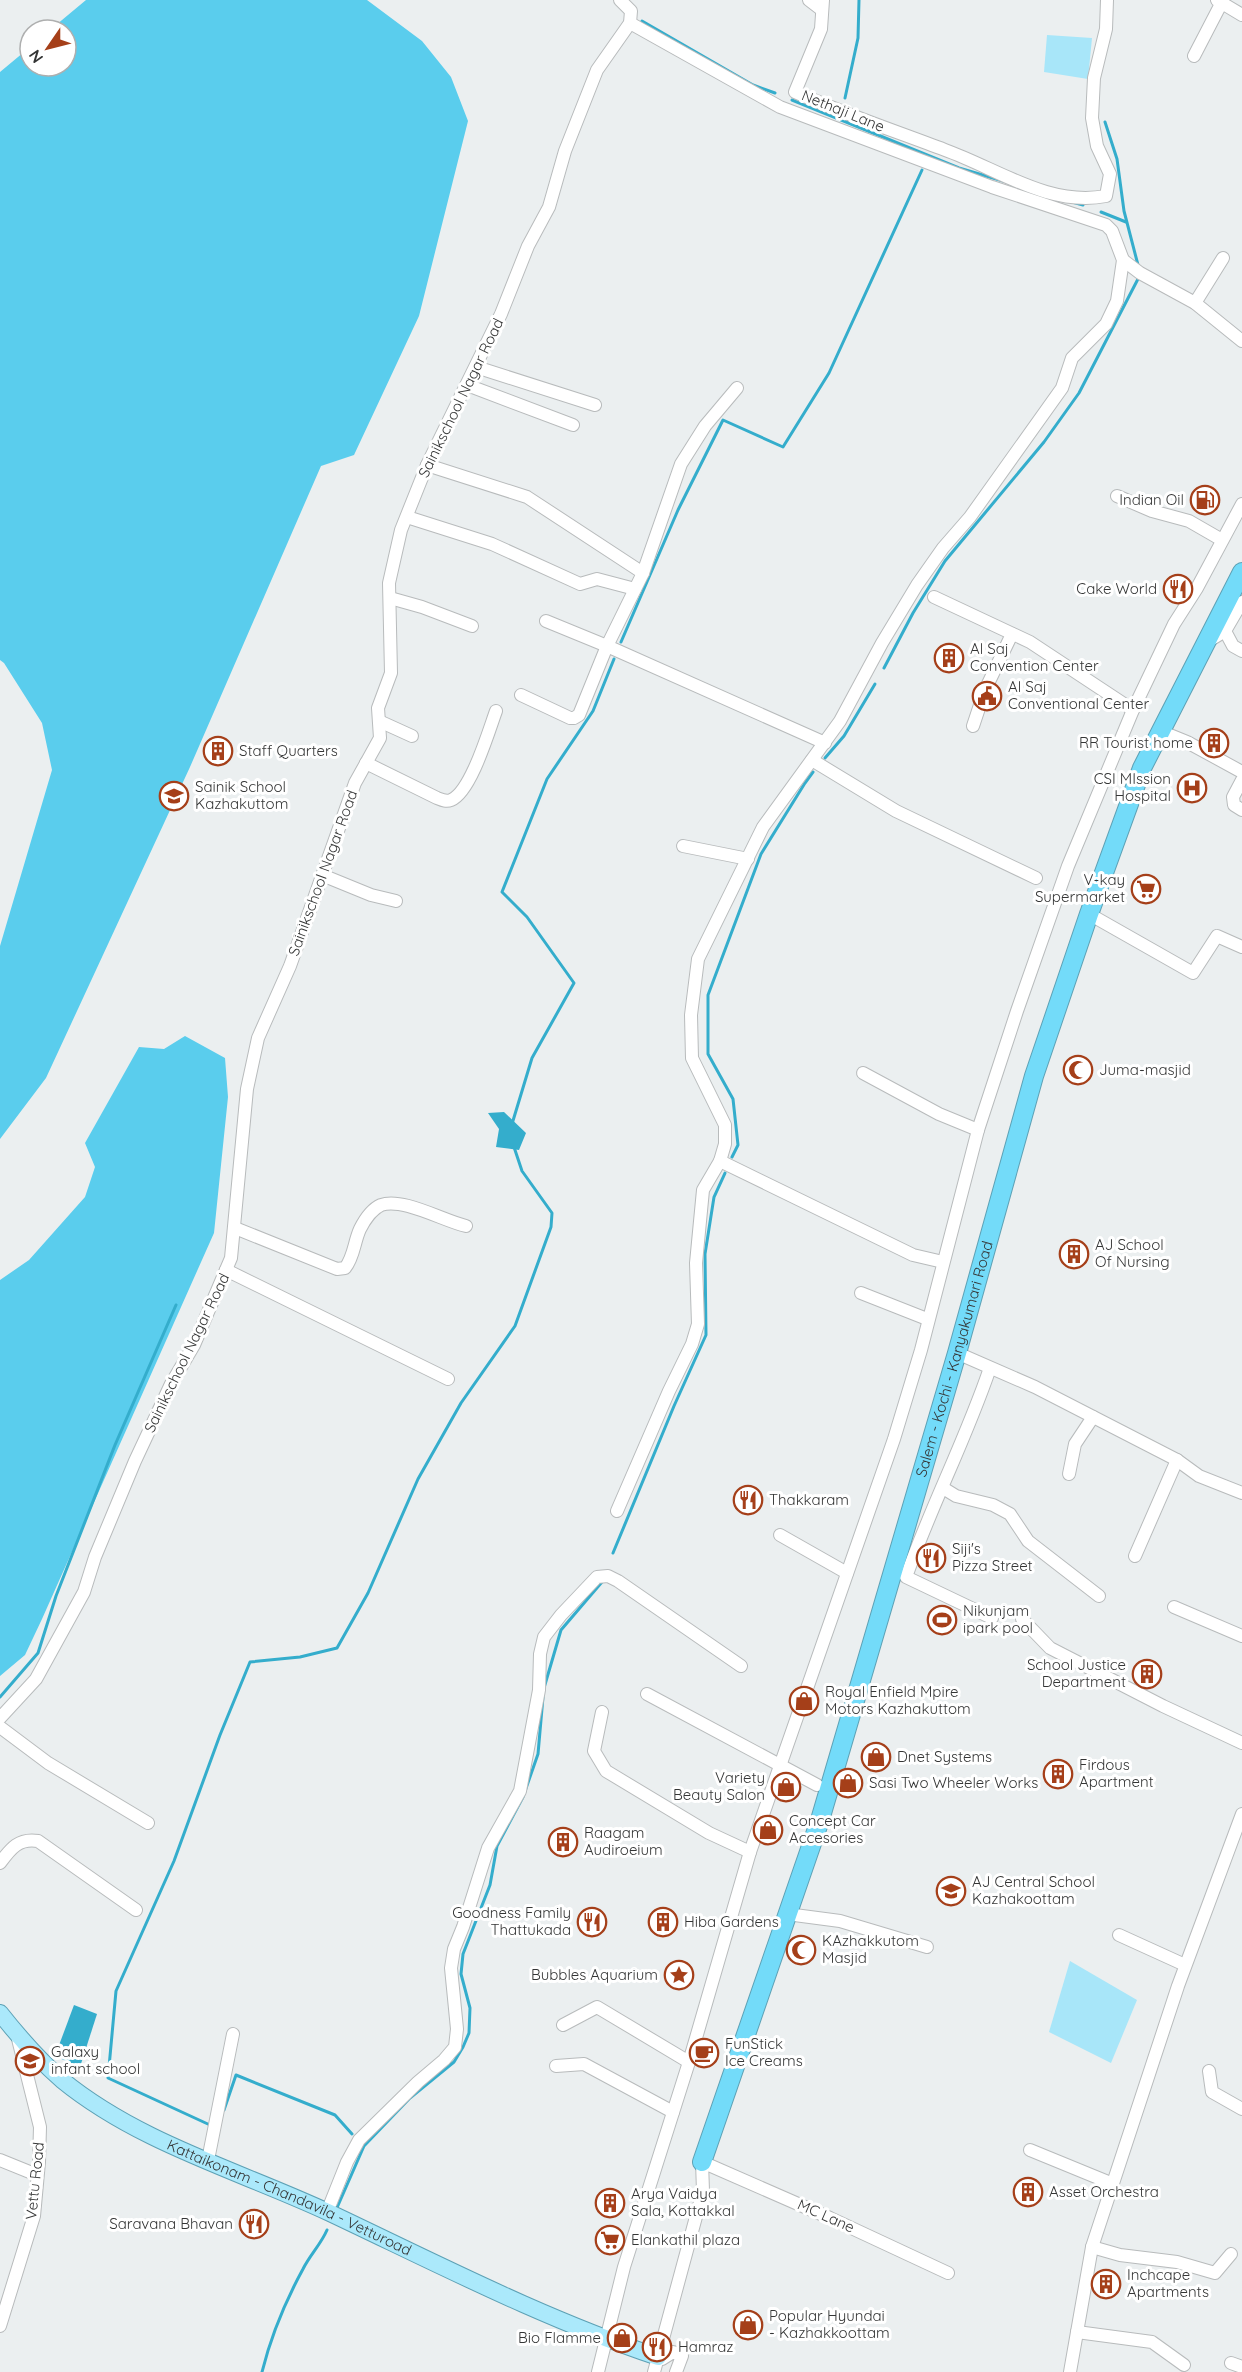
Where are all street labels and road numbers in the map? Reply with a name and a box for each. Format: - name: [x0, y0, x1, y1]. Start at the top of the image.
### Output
- street label: Nethaji Lane: [799, 85, 887, 136]
- street label: Sainikschool Nagar Road: [414, 315, 507, 481]
- street label: Sainikschool Nagar Road: [284, 787, 361, 958]
- street label: Salem - Kochi - Kanyakumari Road: [911, 1239, 997, 1479]
- street label: Sainikschool Nagar Road: [140, 1270, 233, 1436]
- street label: Kattaikonam - Chandavila - Vetturoad: [164, 2135, 415, 2260]
- street label: Vettu Road: [21, 2141, 48, 2221]
- street label: MC Lane: [795, 2195, 858, 2237]

